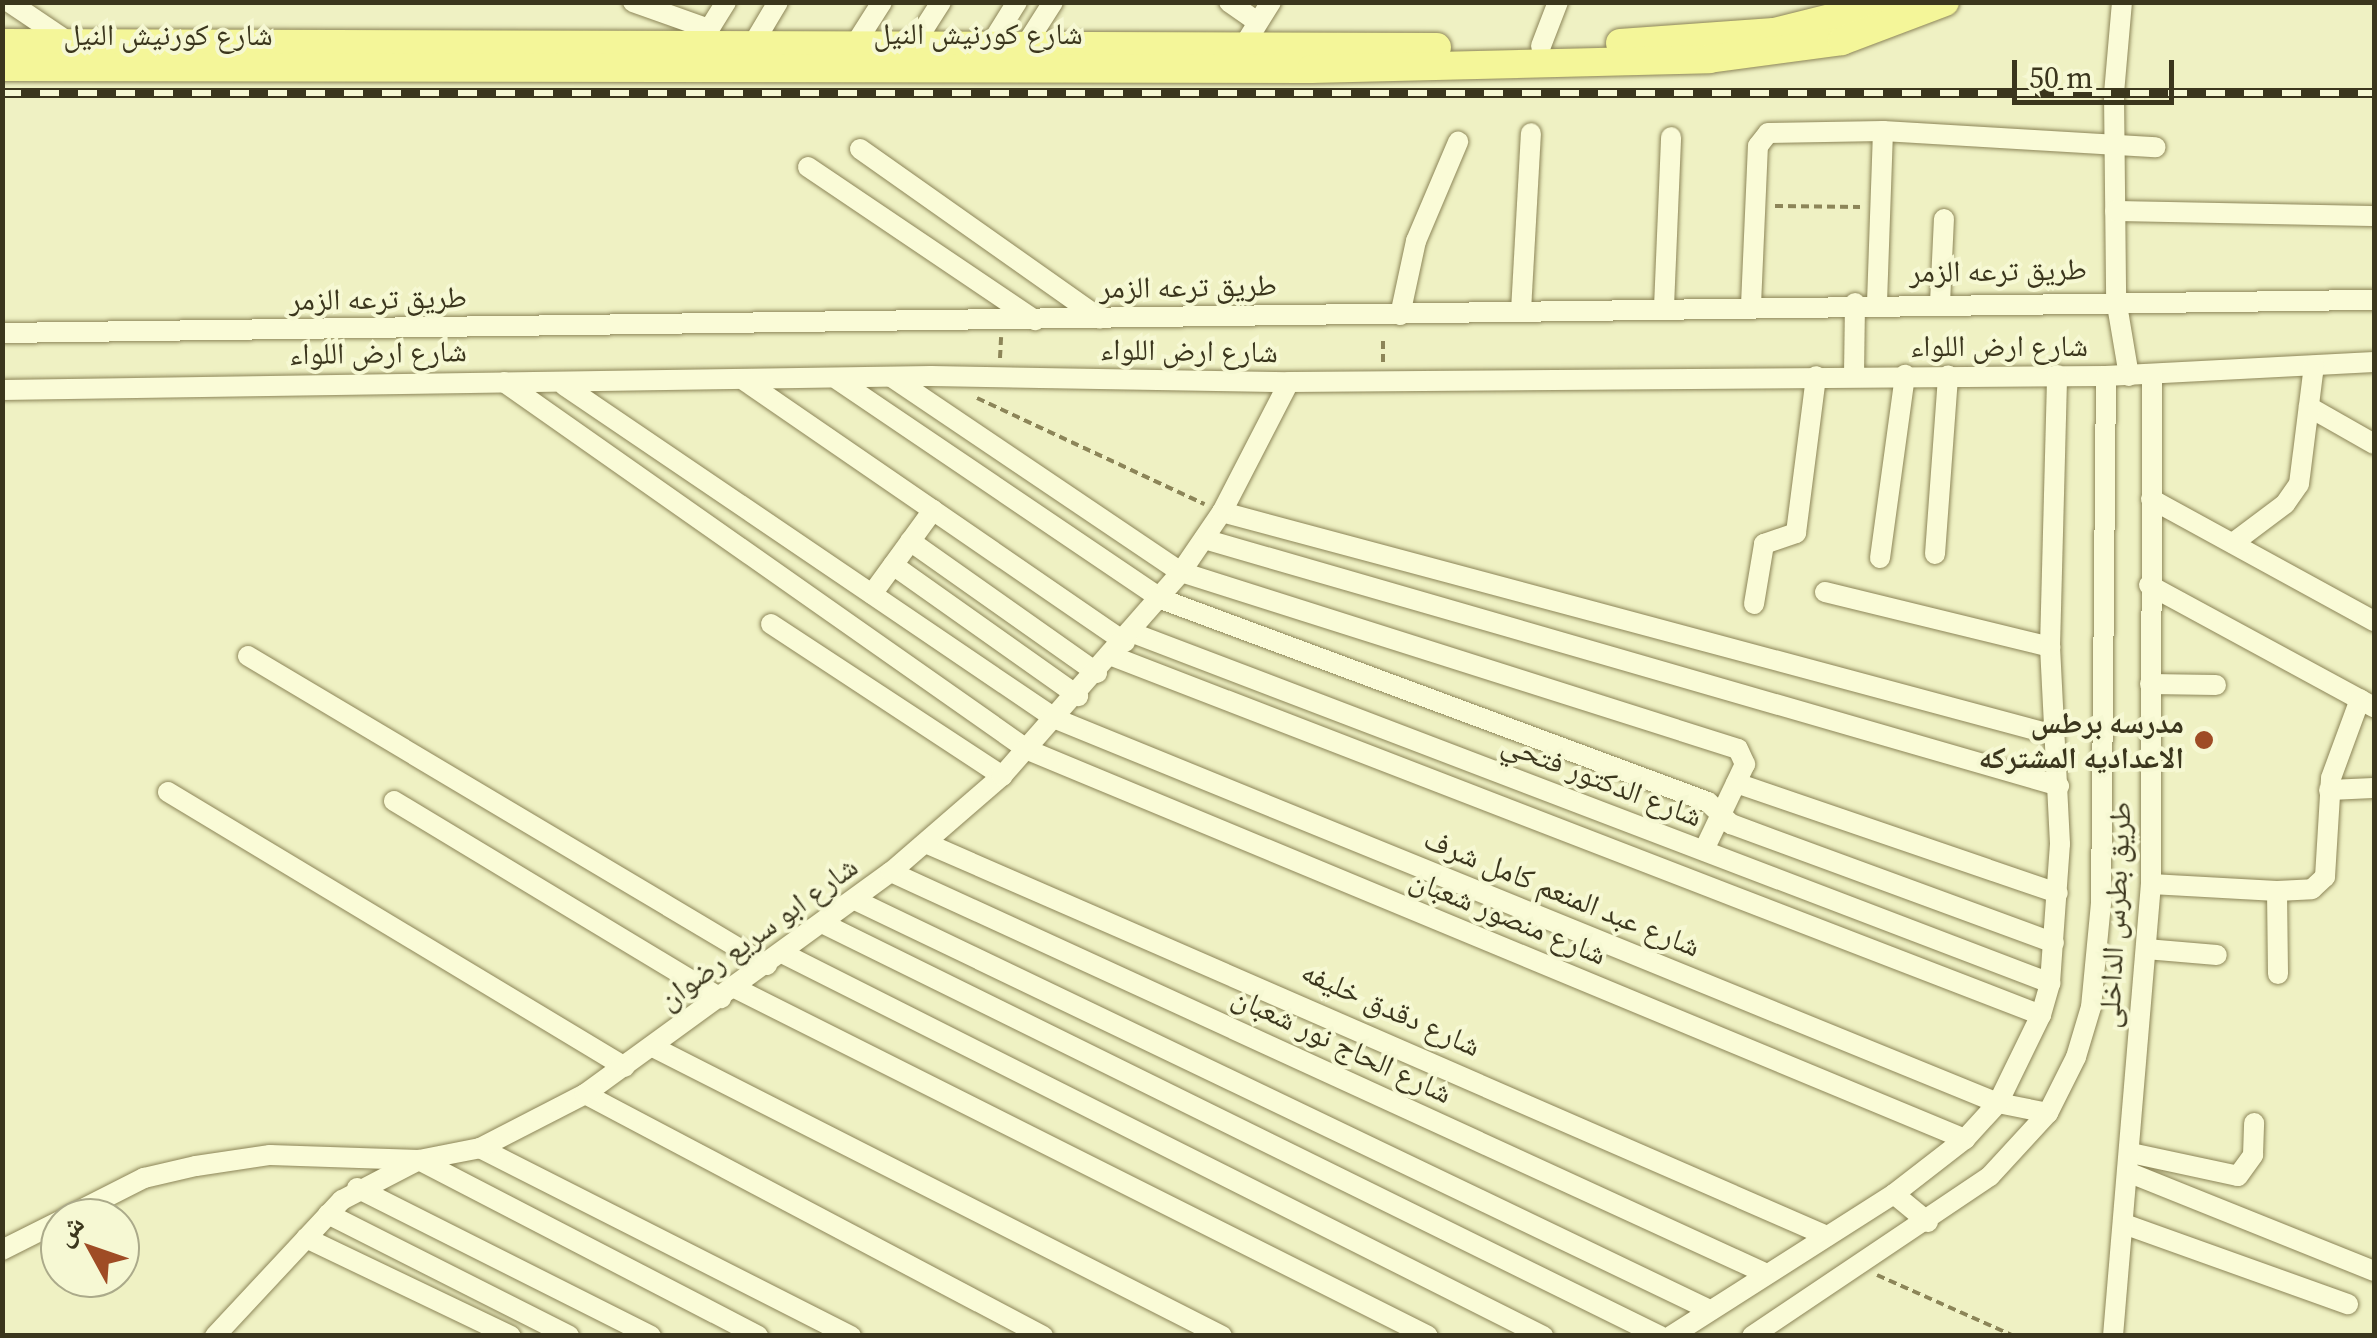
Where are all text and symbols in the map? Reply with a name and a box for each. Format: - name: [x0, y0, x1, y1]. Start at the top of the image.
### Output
- street label: شارع كورنيش النيل: [873, 16, 1083, 52]
- street label: شارع كورنيش النيل: [63, 17, 273, 53]
- scale bar: [2017, 40, 2180, 102]
- text: 50 m: [2029, 57, 2093, 98]
- street label: طريق ترعه الزمر: [1909, 251, 2087, 291]
- street label: طريق ترعه الزمر: [1099, 267, 1277, 307]
- street label: طريق ترعه الزمر: [289, 279, 467, 319]
- street label: شارع ارض اللواء: [1910, 328, 2088, 364]
- street label: شارع ارض اللواء: [1100, 331, 1278, 371]
- street label: شارع ارض اللواء: [289, 333, 467, 373]
- place label: مدرسه برطس الاعداديه المشتركه: [1979, 705, 2184, 776]
- street label: شارع الدكتور فتحي: [1497, 725, 1707, 835]
- marker: مدرسه برطس الاعداديه المشتركه: [2193, 729, 2215, 751]
- street label: طريق بطرس الداخلى: [2091, 801, 2139, 1029]
- street label: شارع عبد المنعم كامل شرف: [1419, 821, 1705, 965]
- street label: شارع ابو سريع رضوان: [651, 849, 865, 1017]
- street label: شارع منصور شعبان: [1405, 861, 1611, 973]
- street label: شارع دقدق خليفه: [1296, 953, 1486, 1065]
- street label: شارع الحاج نور شعبان: [1226, 978, 1458, 1112]
- north arrow: [40, 1198, 140, 1298]
- text: ش: [44, 1206, 93, 1254]

